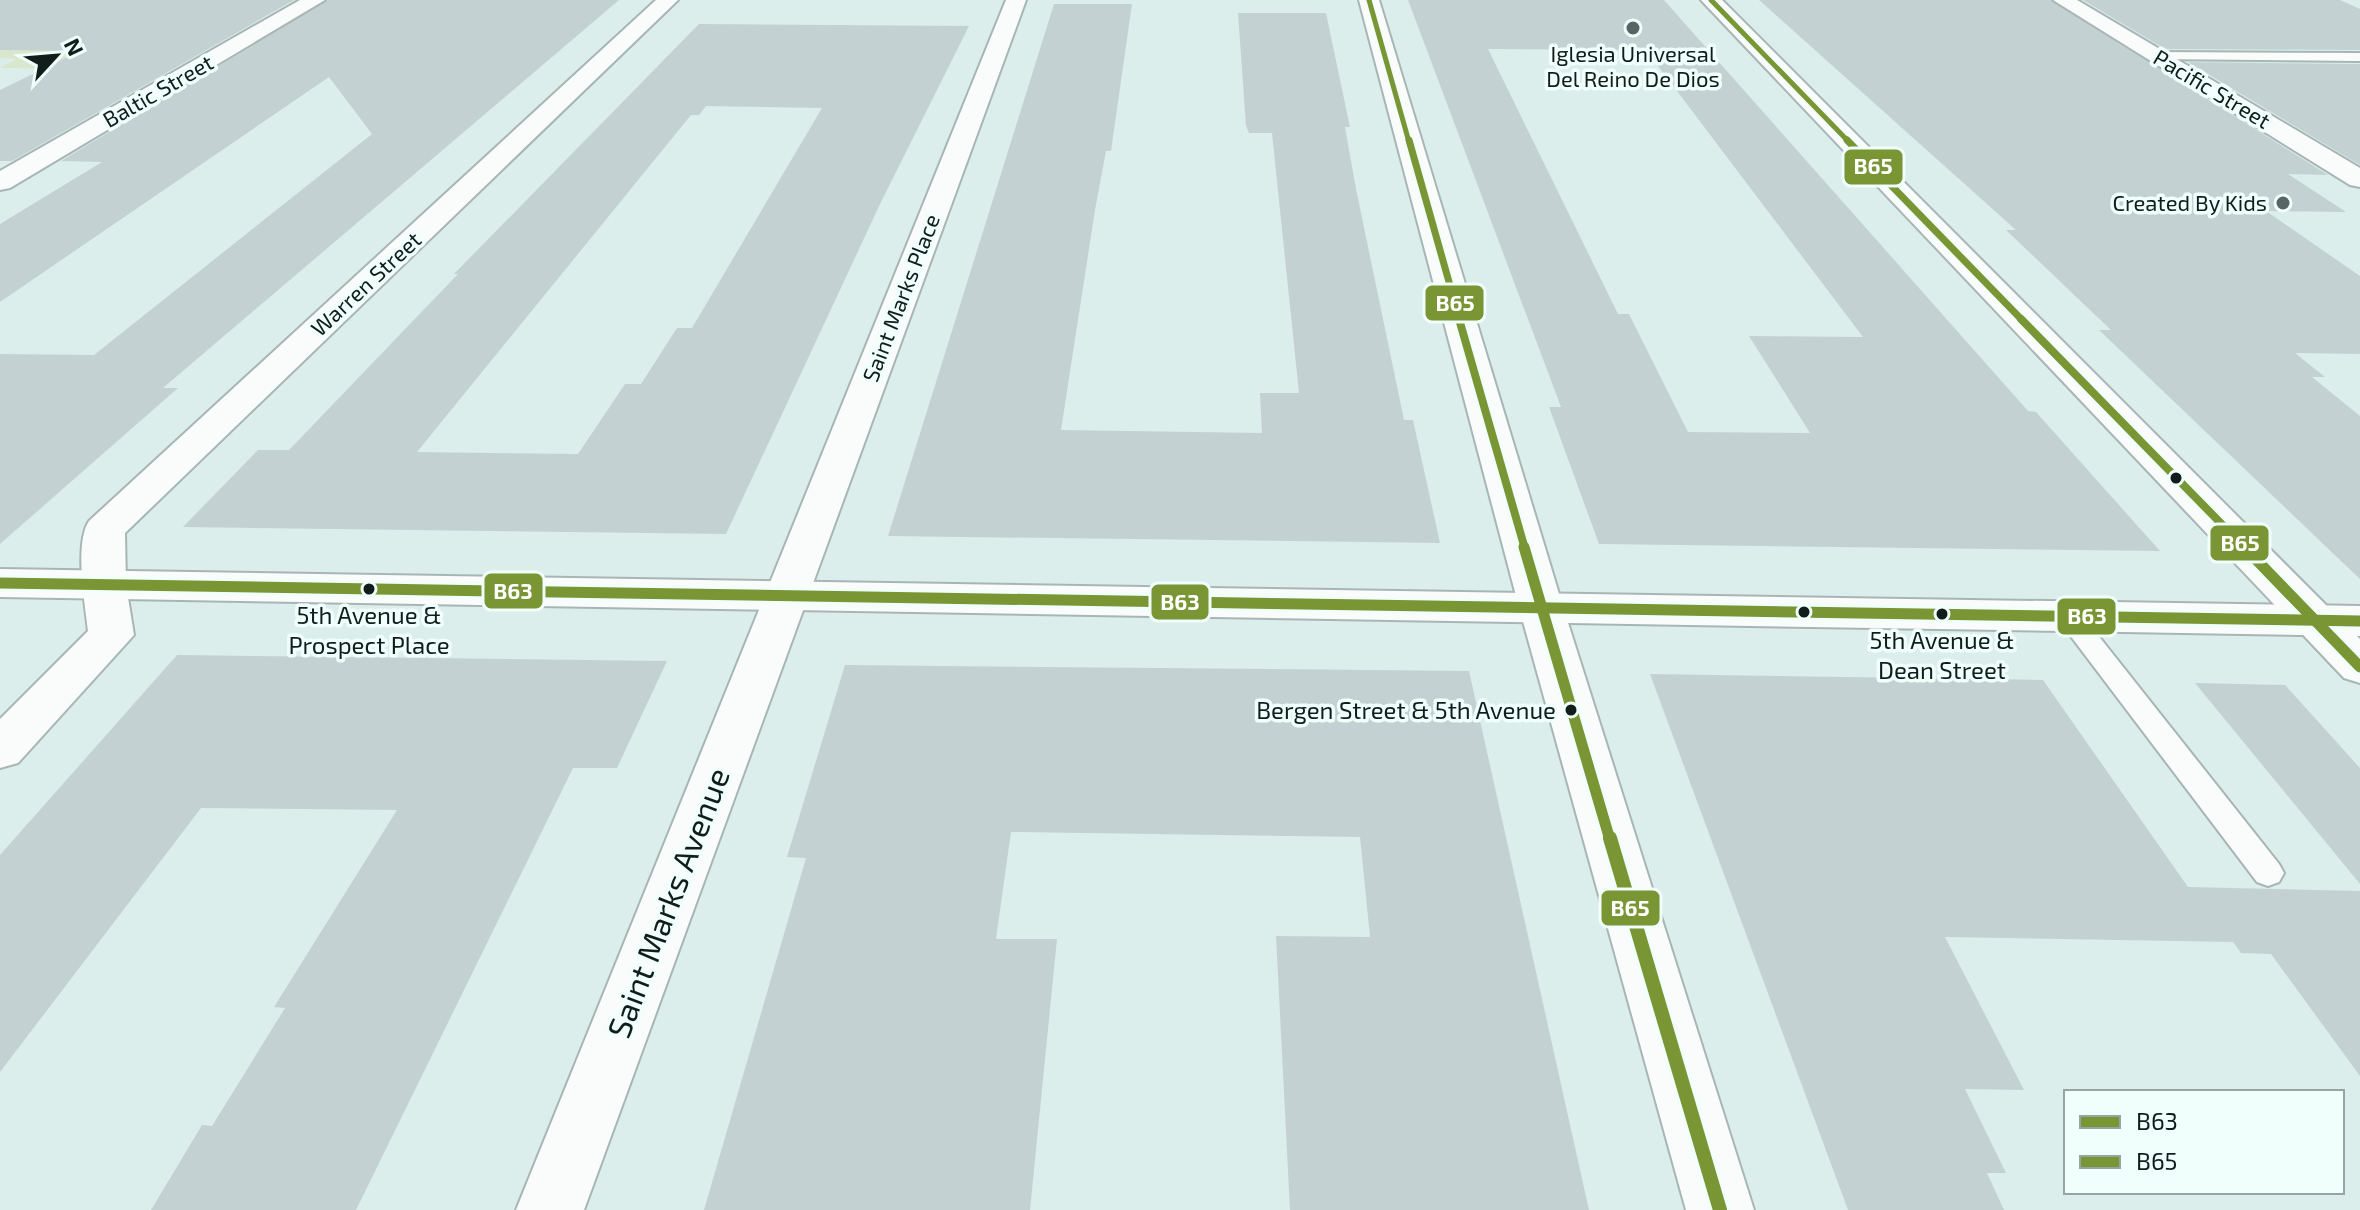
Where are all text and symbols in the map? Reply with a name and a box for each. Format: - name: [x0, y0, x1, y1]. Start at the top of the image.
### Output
- north arrow: [16, 16, 96, 96]
- marker: Iglesia Universal Del Reino De Dios: [1624, 19, 1642, 37]
- text: N: [60, 34, 90, 60]
- place label: Iglesia Universal Del Reino De Dios: [1546, 40, 1720, 91]
- street label: Pacific Street: [2150, 43, 2275, 133]
- street label: Baltic Street: [98, 48, 217, 132]
- line badge: B65: [1843, 148, 1904, 186]
- text: B65: [1853, 152, 1893, 178]
- place label: Created By Kids: [2112, 189, 2267, 215]
- marker: Created By Kids: [2274, 194, 2292, 212]
- street label: Saint Marks Place: [856, 210, 944, 385]
- street label: Warren Street: [305, 226, 426, 341]
- line badge: B65: [1424, 284, 1485, 322]
- text: B65: [1435, 289, 1475, 315]
- unlabelled marker: [2168, 470, 2184, 486]
- line badge: B65: [2209, 524, 2270, 562]
- text: B65: [2220, 529, 2260, 555]
- line badge: B63: [483, 572, 544, 610]
- text: B63: [493, 577, 533, 603]
- marker: 5th Avenue & Prospect Place: [361, 581, 377, 597]
- line badge: B63: [1150, 583, 1210, 621]
- text: B63: [1160, 588, 1200, 614]
- line badge: B63: [2056, 597, 2117, 636]
- place label: 5th Avenue & Prospect Place: [288, 600, 450, 659]
- text: B63: [2067, 602, 2107, 628]
- unlabelled marker: [1796, 604, 1812, 620]
- marker: 5th Avenue & Dean Street: [1934, 606, 1950, 622]
- place label: 5th Avenue & Dean Street: [1869, 625, 2015, 684]
- place label: Bergen Street & 5th Avenue: [1256, 695, 1556, 724]
- marker: Bergen Street & 5th Avenue: [1563, 702, 1579, 718]
- street label: Saint Marks Avenue: [598, 762, 736, 1043]
- line badge: B65: [1600, 889, 1661, 927]
- text: B65: [1610, 894, 1650, 920]
- legend: [2064, 1090, 2344, 1194]
- text: B63: [2136, 1106, 2178, 1135]
- text: B65: [2136, 1146, 2177, 1175]

